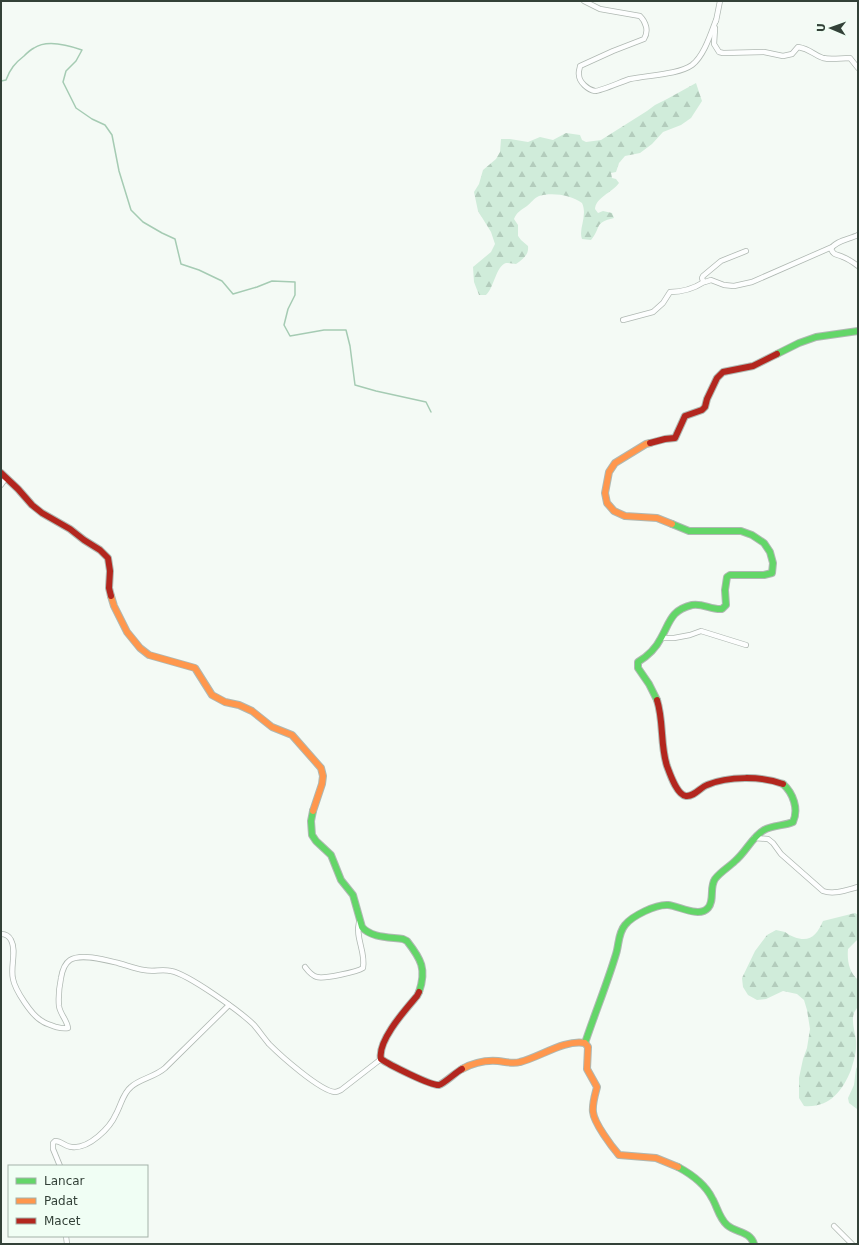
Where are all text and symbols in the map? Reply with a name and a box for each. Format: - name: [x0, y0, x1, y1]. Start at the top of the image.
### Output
- north arrow: [811, 8, 851, 48]
- text: U: [815, 23, 828, 32]
- legend: [8, 1165, 148, 1237]
- text: Lancar: [44, 1174, 85, 1188]
- text: Padat: [44, 1194, 78, 1208]
- text: Macet: [44, 1214, 81, 1228]

